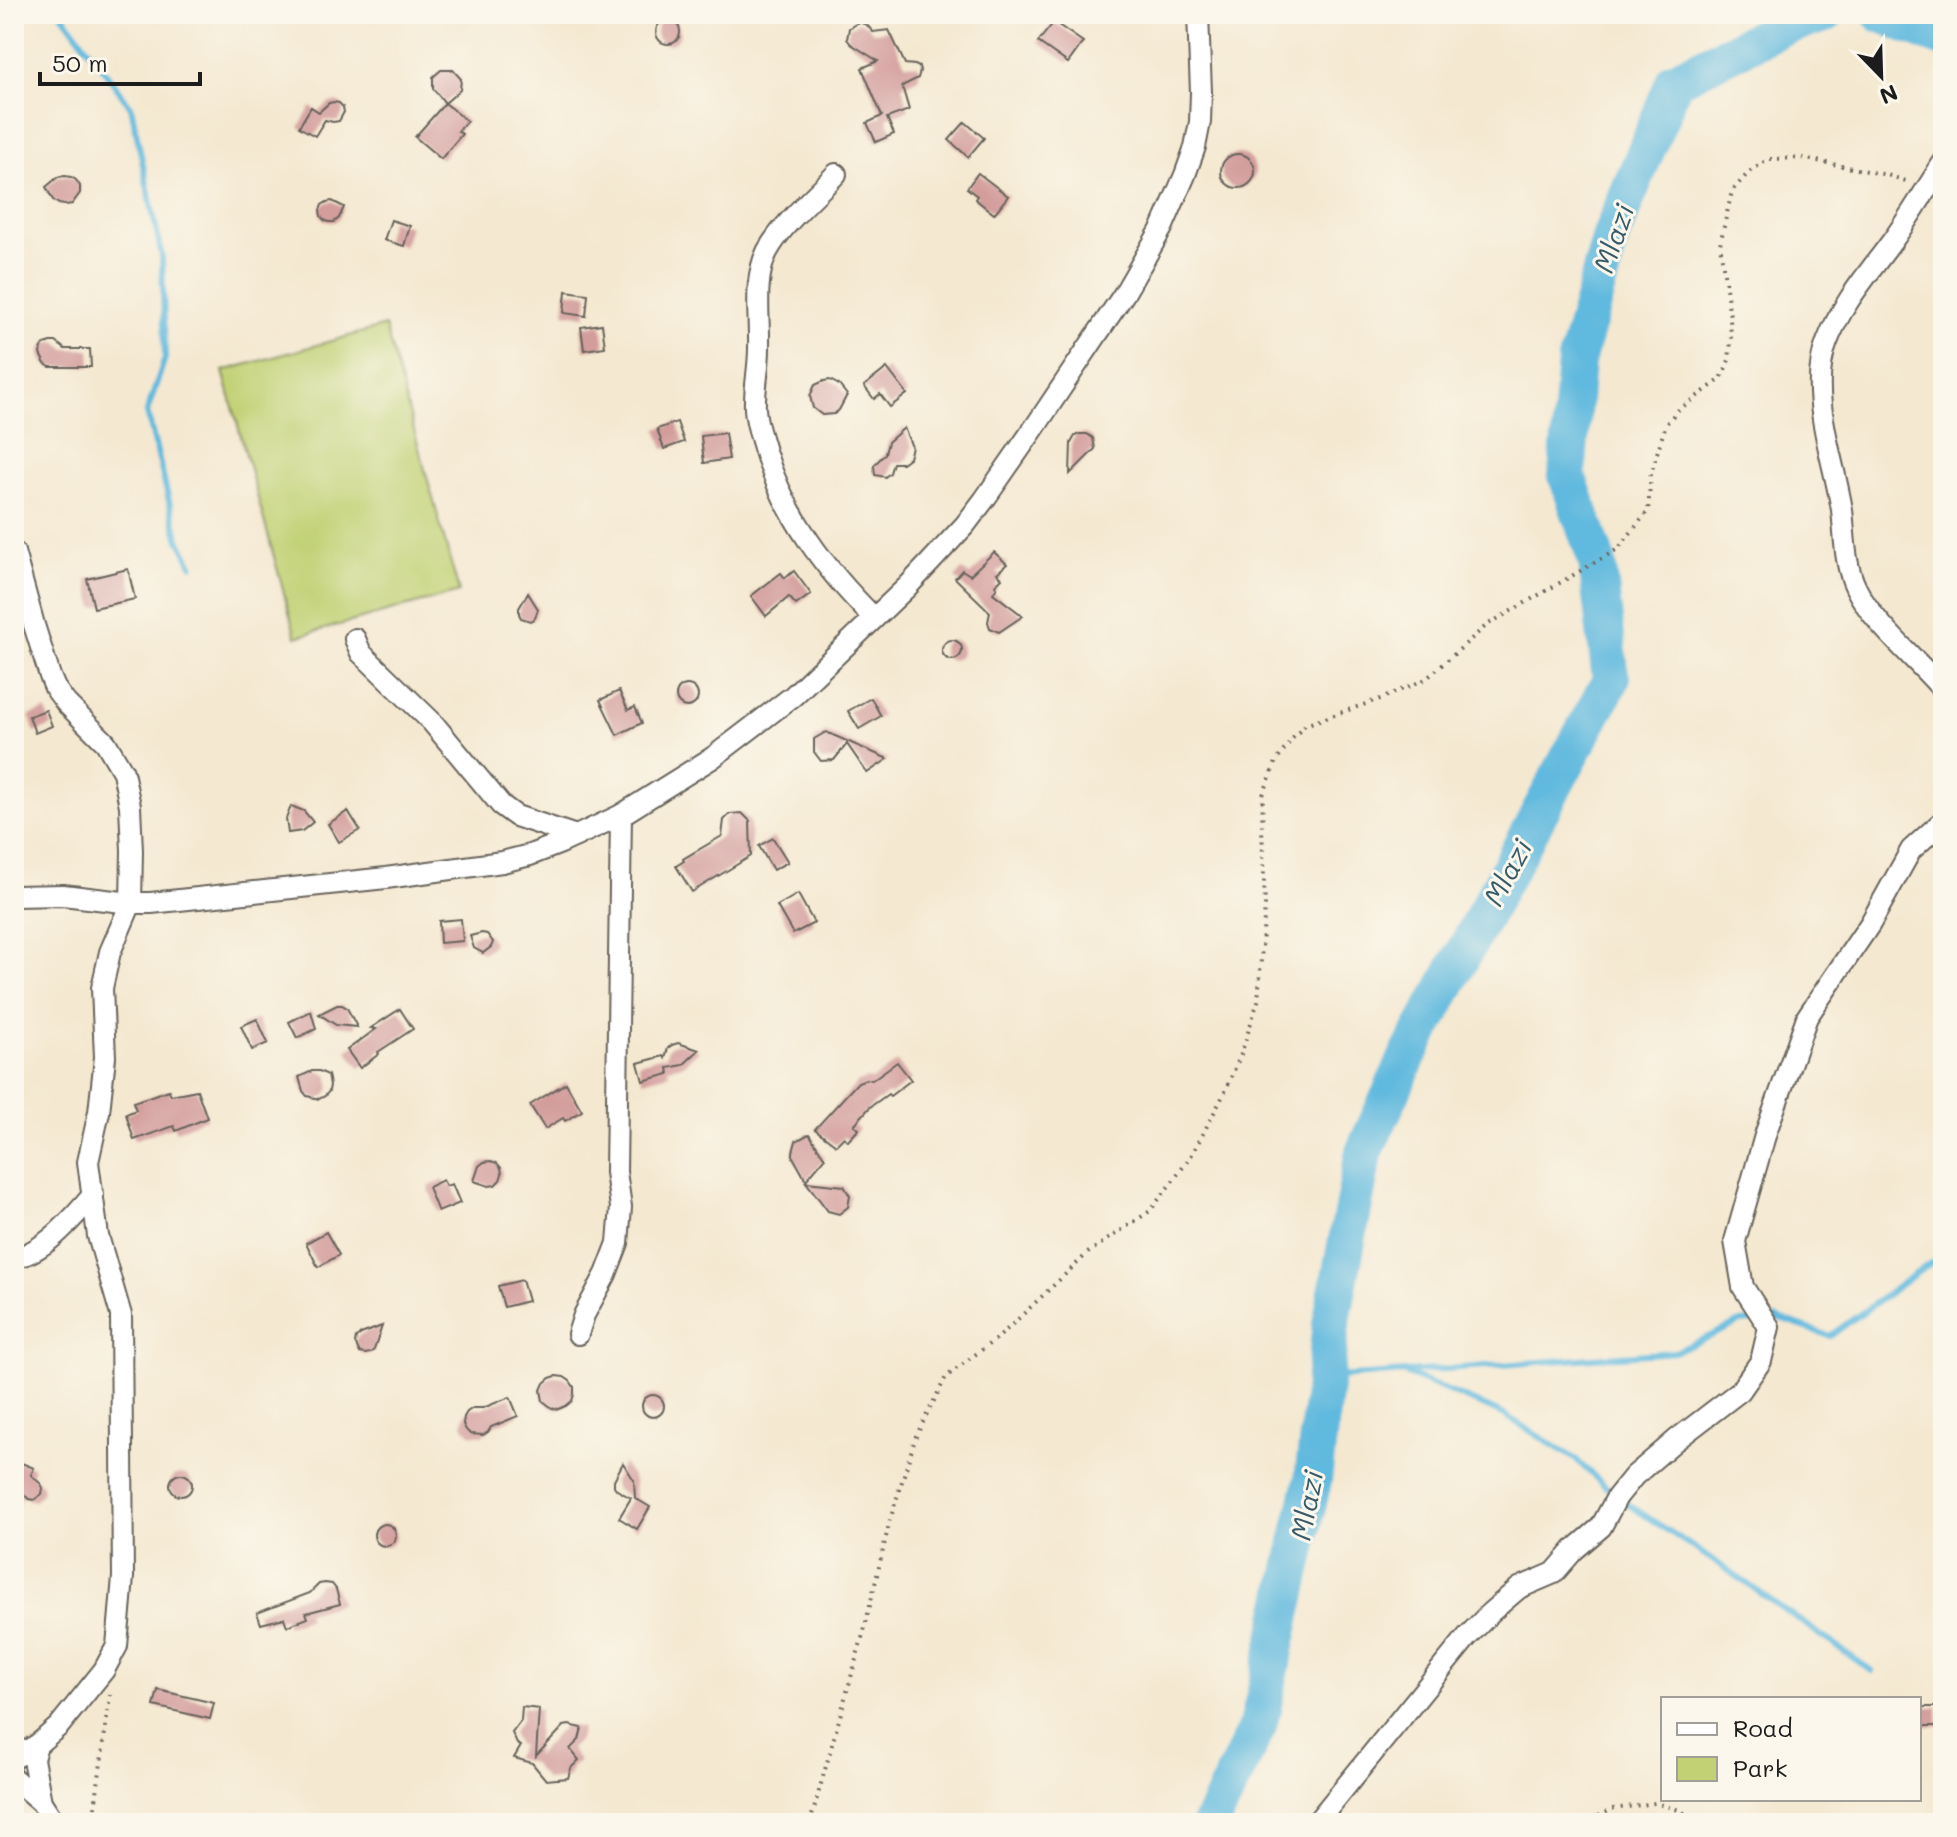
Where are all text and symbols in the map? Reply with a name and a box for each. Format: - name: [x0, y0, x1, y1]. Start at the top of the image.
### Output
- scale bar: [40, 36, 200, 86]
- north arrow: [1841, 36, 1921, 116]
- text: 50 m: [52, 47, 108, 78]
- text: N: [1876, 78, 1902, 111]
- water label: Mlazi: [1584, 198, 1642, 277]
- water label: Mlazi: [1474, 832, 1540, 912]
- water label: Mlazi: [1282, 1466, 1331, 1543]
- legend: [1661, 1697, 1921, 1801]
- text: Road: [1733, 1712, 1793, 1743]
- text: Park: [1733, 1752, 1787, 1783]

